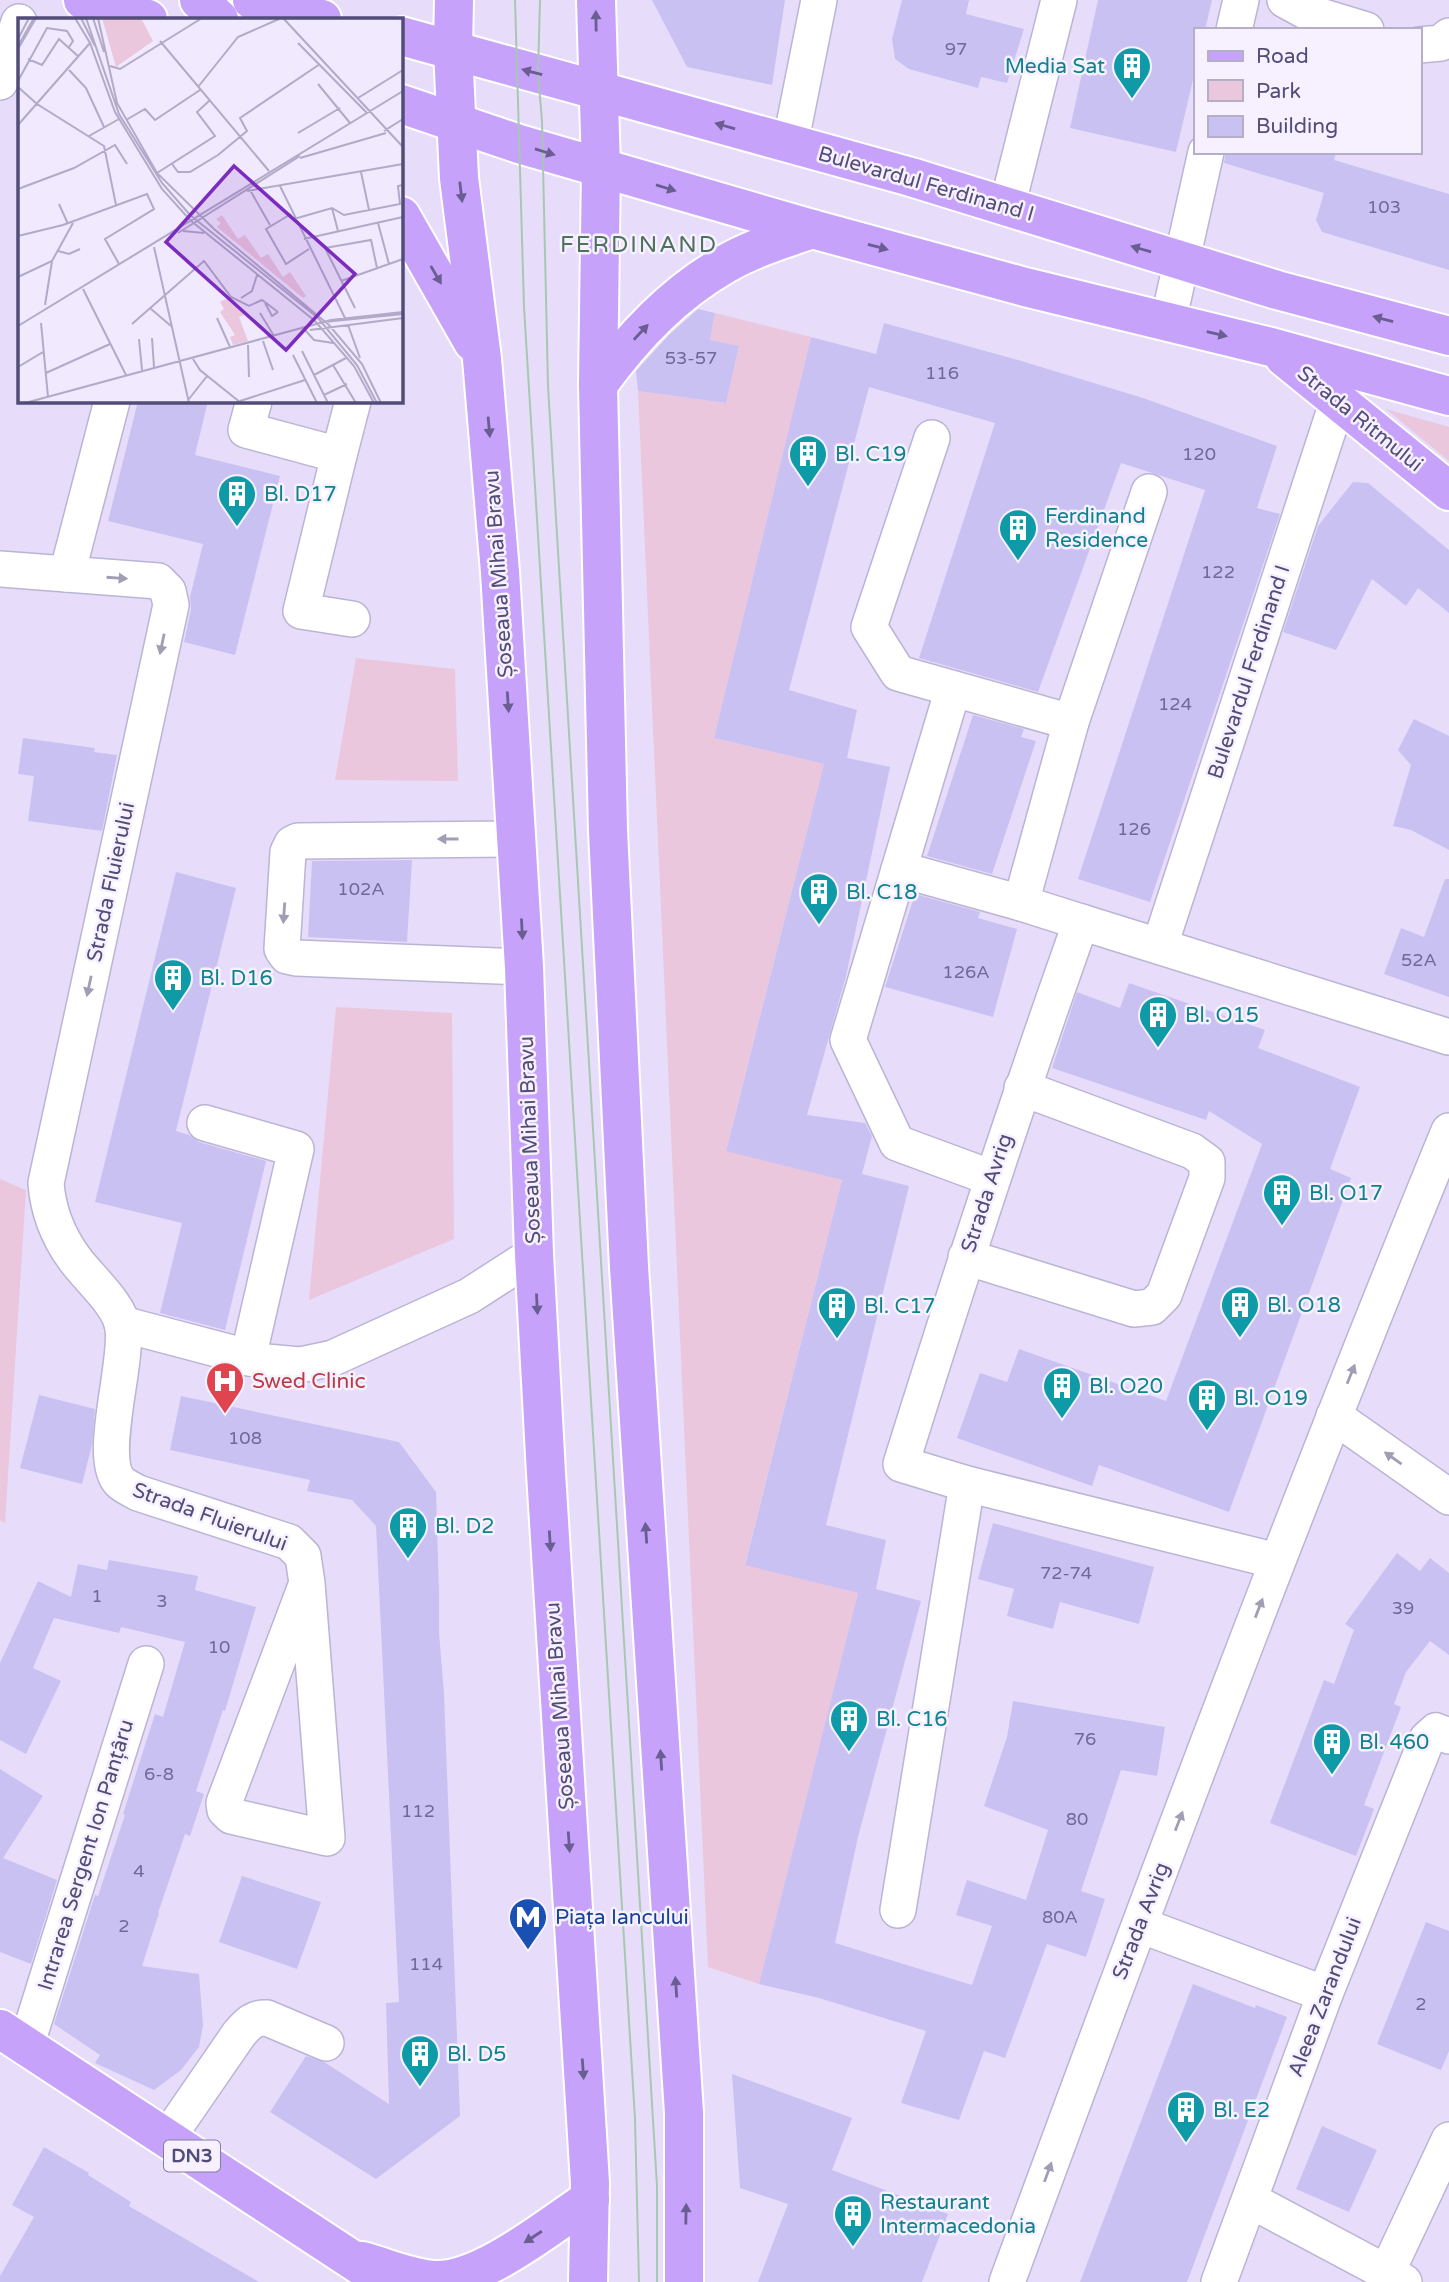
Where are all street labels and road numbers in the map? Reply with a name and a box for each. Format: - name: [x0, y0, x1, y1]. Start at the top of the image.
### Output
- street label: Bulevardul Ferdinand I: [815, 141, 1037, 227]
- street label: Strada Ritmului: [1292, 361, 1428, 477]
- street label: Șoseaua Mihai Bravu: [479, 469, 519, 679]
- street label: Bulevardul Ferdinand I: [1203, 562, 1295, 782]
- street label: Strada Fluierului: [82, 800, 140, 964]
- street label: Șoseaua Mihai Bravu: [514, 1036, 546, 1244]
- street label: Strada Avrig: [956, 1130, 1018, 1256]
- street label: Strada Fluierului: [129, 1477, 291, 1557]
- street label: Șoseaua Mihai Bravu: [540, 1601, 580, 1811]
- street label: Intrarea Sergent Ion Panțâru: [33, 1716, 139, 1994]
- street label: Strada Avrig: [1107, 1859, 1175, 1983]
- street label: Aleea Zarandului: [1283, 1914, 1367, 2080]
- road number: DN3: [164, 2140, 220, 2172]

